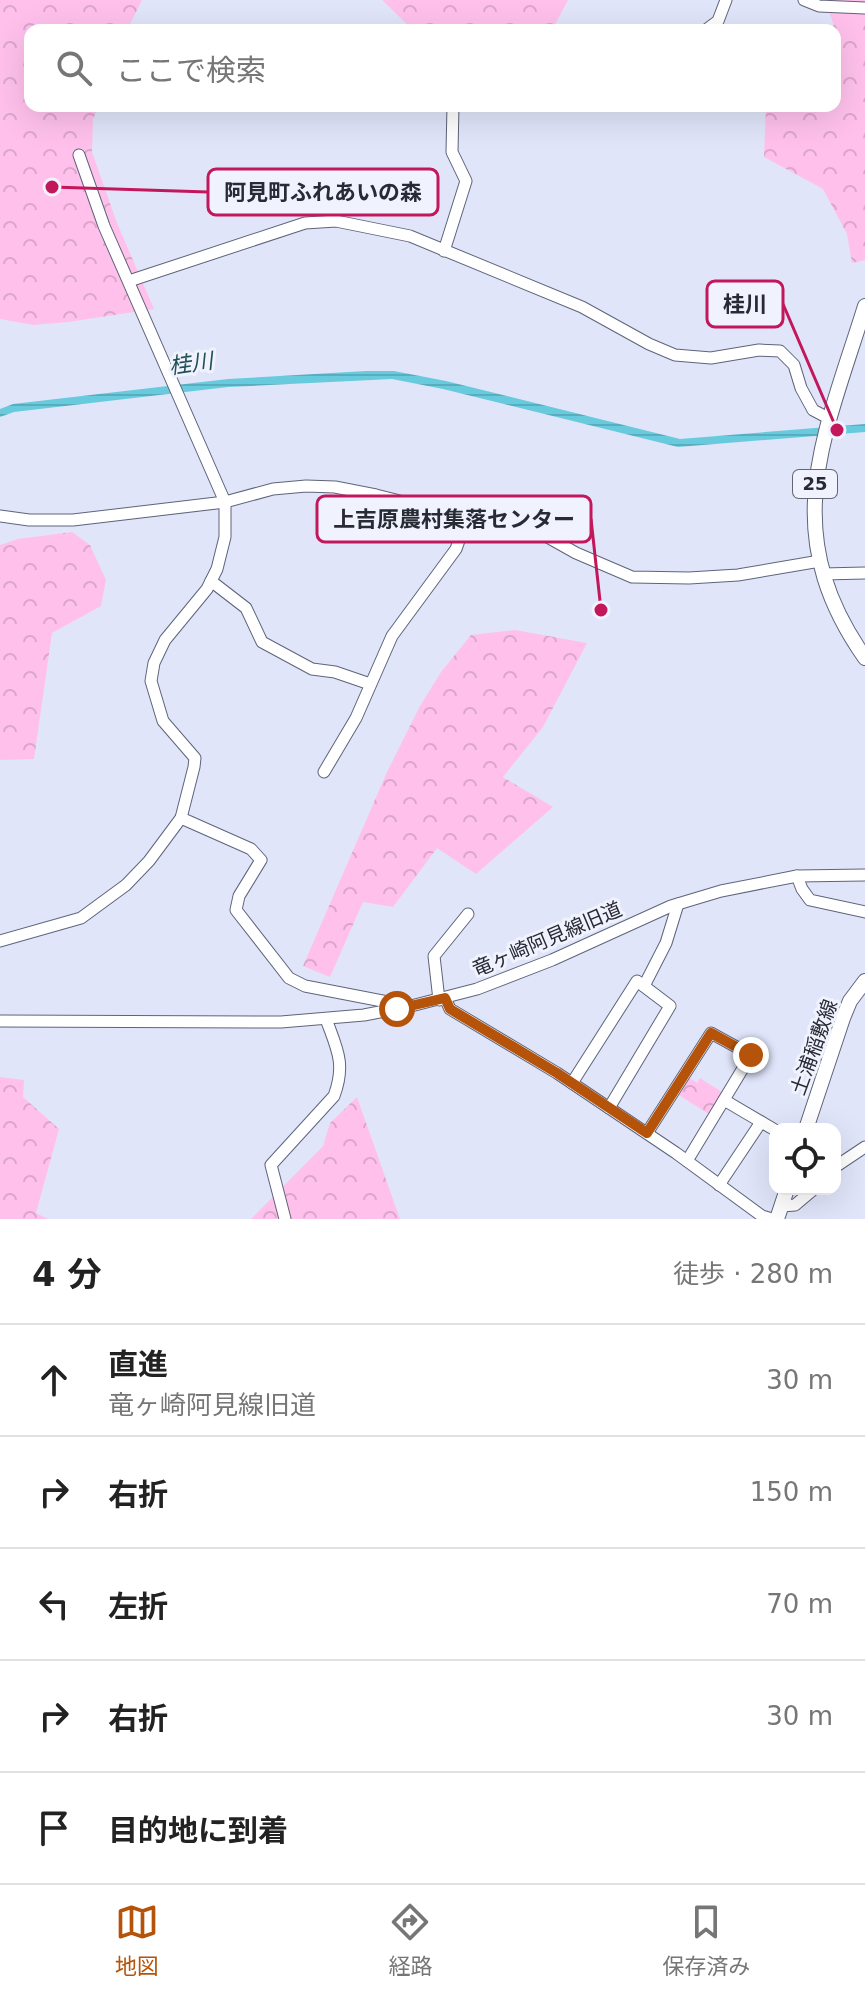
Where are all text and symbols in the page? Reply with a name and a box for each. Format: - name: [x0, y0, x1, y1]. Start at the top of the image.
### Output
- search box: [24, 24, 841, 112]
- icon: search: [52, 46, 96, 90]
- text: ここで検索: [116, 53, 266, 88]
- callout: 阿見町ふれあいの森: [208, 169, 438, 215]
- text: 阿見町ふれあいの森: [224, 180, 422, 205]
- callout: 桂川: [707, 281, 783, 327]
- text: 桂川: [723, 292, 767, 317]
- water label: 桂川: [168, 348, 217, 379]
- road number: 25: [793, 470, 837, 498]
- callout: 上吉原農村集落センター: [317, 496, 591, 542]
- text: 上吉原農村集落センター: [333, 507, 575, 532]
- street label: 竜ヶ崎阿見線旧道: [469, 897, 625, 981]
- route start: [379, 991, 415, 1027]
- street label: 土浦稲敷線: [786, 996, 842, 1098]
- route end: [733, 1037, 769, 1073]
- map controls: [769, 1123, 841, 1195]
- button: locate: [769, 1123, 841, 1195]
- text: 4 分: [32, 1254, 102, 1294]
- text: 徒歩 · 280 m: [673, 1259, 833, 1289]
- text: 直進: [108, 1347, 168, 1382]
- icon: ahead: [32, 1358, 76, 1402]
- text: 30 m: [766, 1365, 833, 1395]
- text: 竜ヶ崎阿見線旧道: [108, 1390, 316, 1420]
- icon: right: [32, 1470, 76, 1514]
- text: 右折: [108, 1477, 168, 1512]
- text: 150 m: [750, 1477, 833, 1507]
- icon: left: [32, 1582, 76, 1626]
- text: 左折: [108, 1589, 168, 1624]
- text: 70 m: [766, 1589, 833, 1619]
- icon: right: [32, 1694, 76, 1738]
- text: 右折: [108, 1701, 168, 1736]
- text: 30 m: [766, 1701, 833, 1731]
- icon: arrive: [32, 1806, 76, 1850]
- text: 目的地に到着: [108, 1813, 288, 1848]
- tab: 地図: [115, 1900, 159, 1980]
- tab: 経路: [388, 1900, 432, 1980]
- tab: 保存済み: [662, 1900, 750, 1980]

